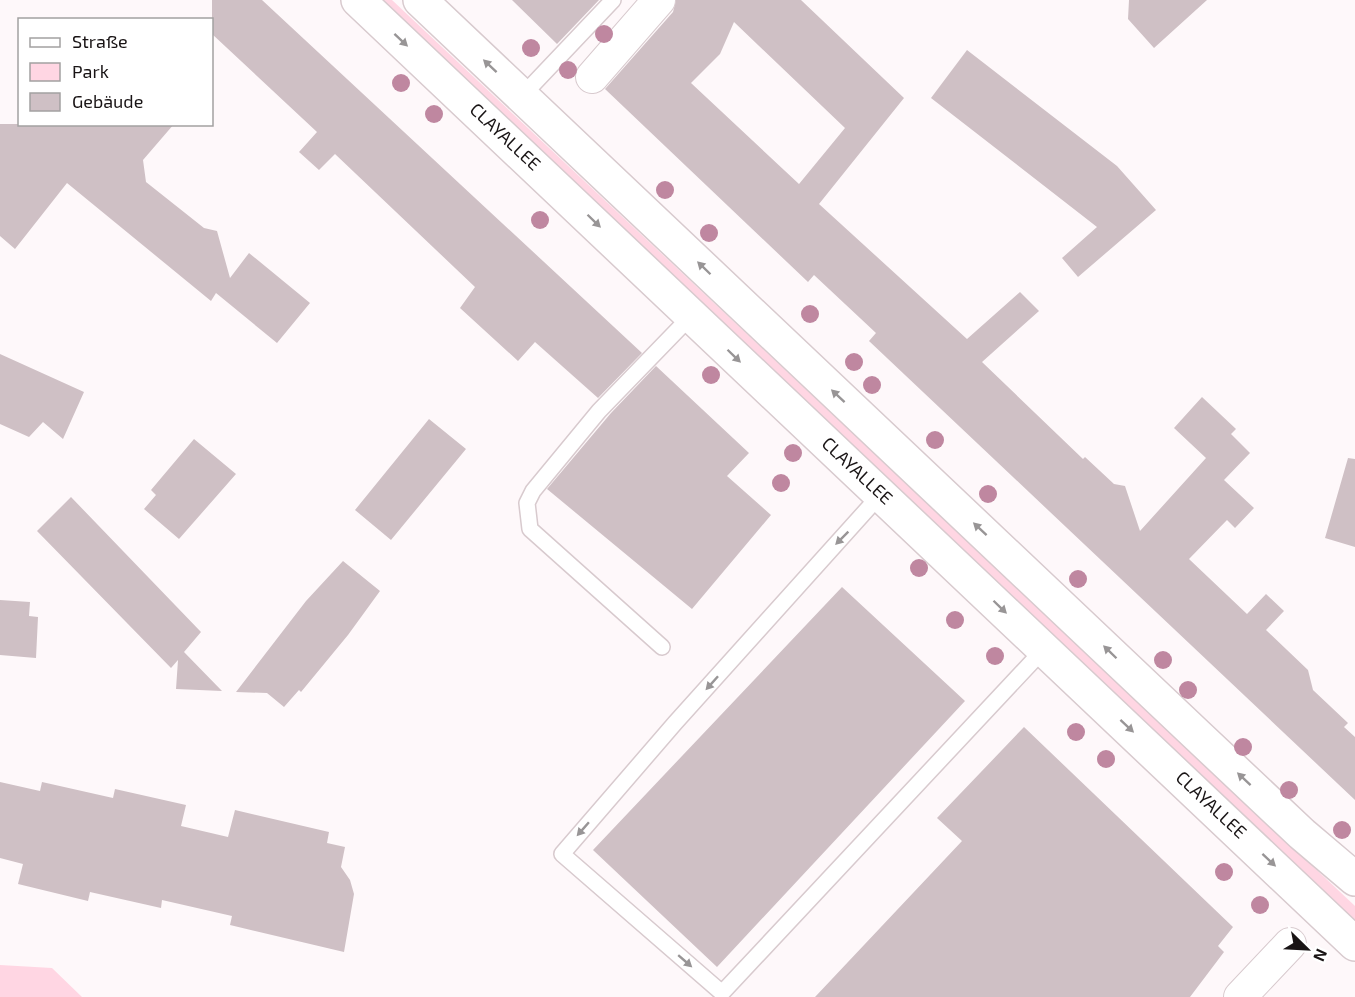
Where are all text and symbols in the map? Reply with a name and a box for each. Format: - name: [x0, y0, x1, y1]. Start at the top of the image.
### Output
- legend: [18, 18, 213, 126]
- text: Straße: [72, 30, 128, 52]
- one-way arrow: [393, 33, 408, 46]
- text: Park: [72, 60, 109, 82]
- one-way arrow: [483, 60, 498, 73]
- text: Gebäude: [72, 90, 143, 112]
- street label: CLAYALLEE: [466, 98, 546, 175]
- one-way arrow: [586, 214, 601, 228]
- one-way arrow: [696, 261, 711, 275]
- one-way arrow: [727, 348, 741, 362]
- one-way arrow: [830, 389, 845, 403]
- street label: CLAYALLEE: [818, 432, 898, 509]
- one-way arrow: [973, 522, 988, 536]
- one-way arrow: [835, 531, 850, 545]
- one-way arrow: [992, 600, 1007, 614]
- one-way arrow: [1104, 646, 1118, 660]
- one-way arrow: [706, 675, 719, 690]
- one-way arrow: [1119, 719, 1134, 733]
- street label: CLAYALLEE: [1172, 766, 1252, 843]
- one-way arrow: [1237, 772, 1252, 786]
- one-way arrow: [576, 822, 590, 837]
- one-way arrow: [1262, 852, 1276, 866]
- north arrow: [1277, 919, 1337, 979]
- text: N: [1310, 946, 1332, 964]
- one-way arrow: [677, 954, 692, 967]

